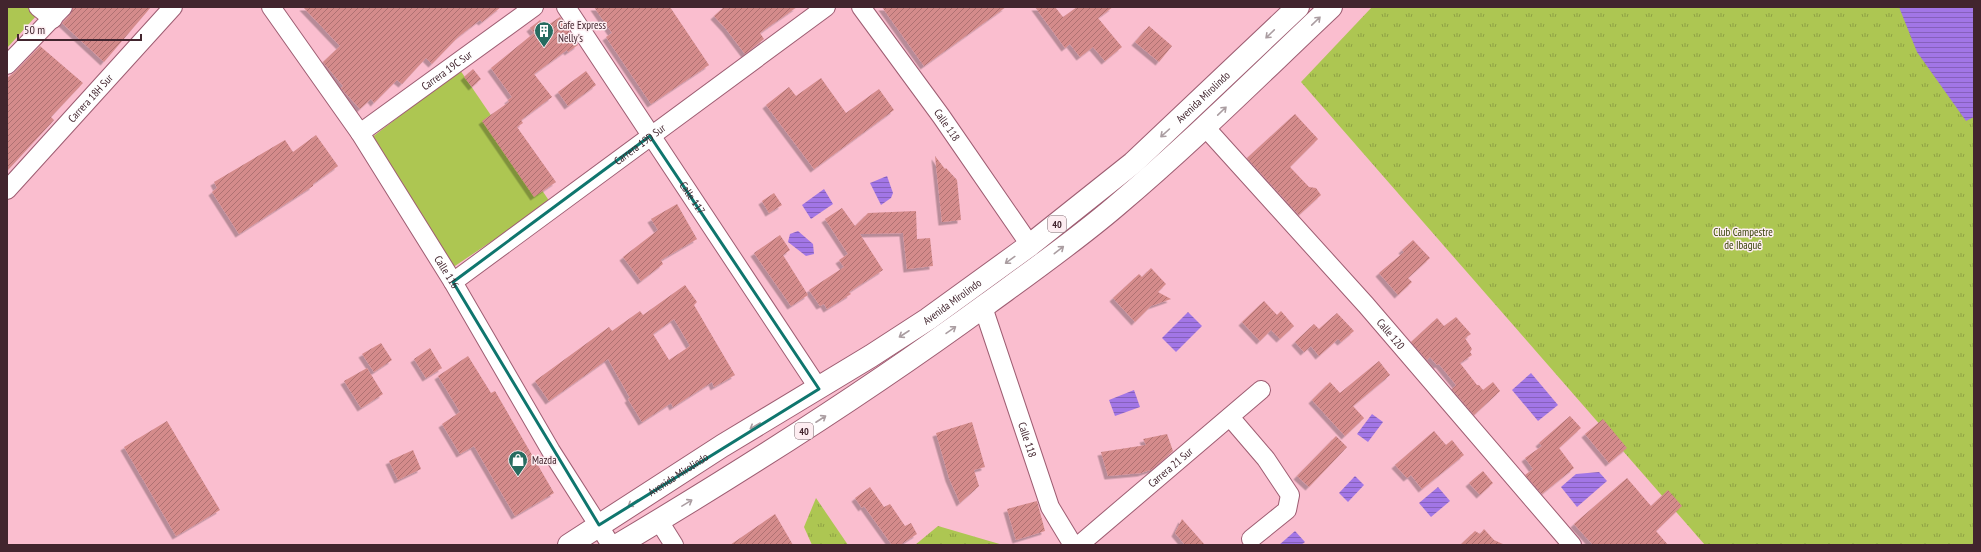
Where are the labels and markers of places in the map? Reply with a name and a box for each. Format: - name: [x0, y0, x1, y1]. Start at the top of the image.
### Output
- place label: Cafe Express Nelly's: [558, 18, 606, 45]
- building icon: Cafe Express Nelly's: [533, 20, 555, 48]
- shop icon: Mazda: [507, 449, 529, 477]
- place label: Mazda: [532, 453, 557, 467]

